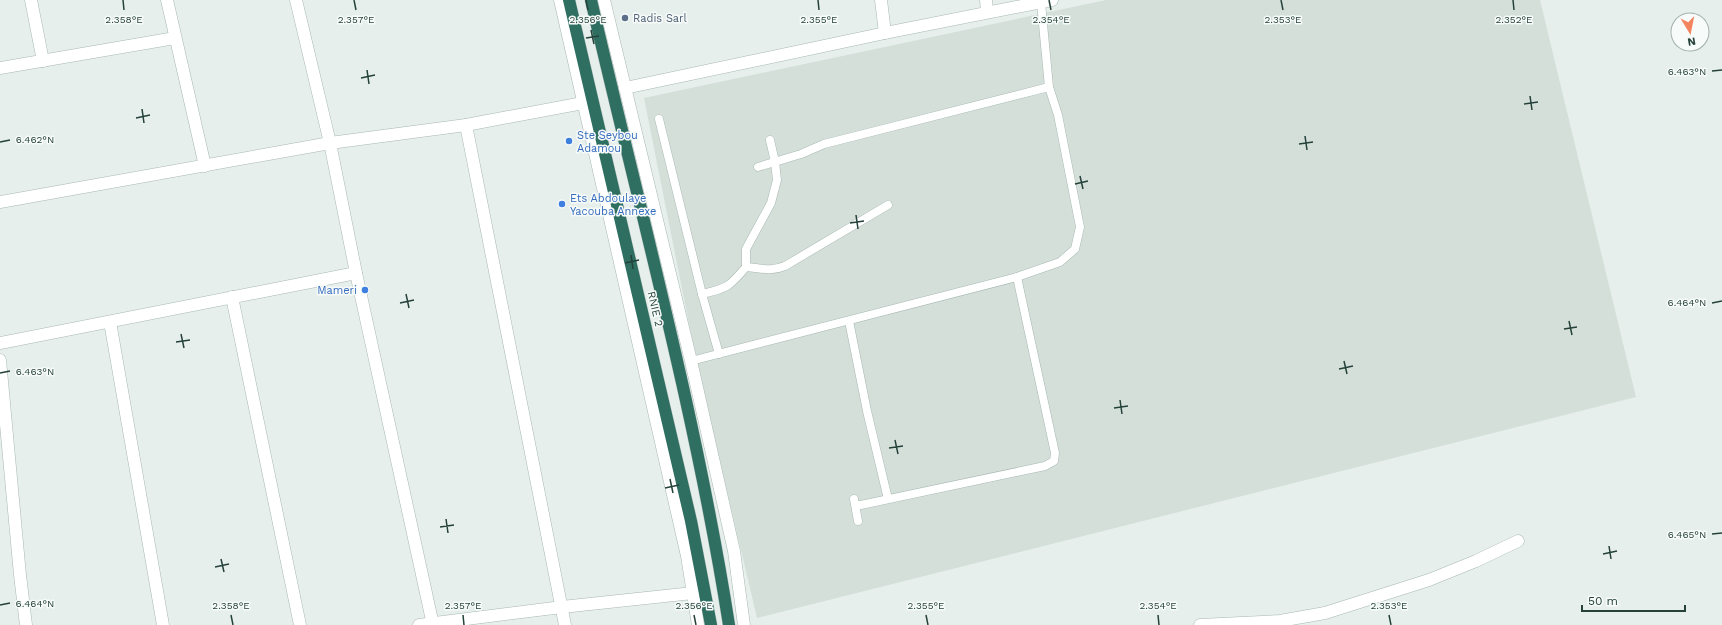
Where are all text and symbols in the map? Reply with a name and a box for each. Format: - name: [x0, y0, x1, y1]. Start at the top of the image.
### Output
- place label: Radis Sarl: [633, 12, 688, 25]
- north arrow: [1670, 12, 1710, 52]
- marker: Radis Sarl: [620, 13, 630, 23]
- text: 2.358°E: [105, 14, 143, 25]
- text: 2.357°E: [338, 14, 374, 25]
- text: 2.356°E: [569, 14, 607, 25]
- text: 2.355°E: [801, 14, 837, 25]
- text: 2.354°E: [1032, 14, 1070, 25]
- text: 2.353°E: [1265, 14, 1301, 25]
- text: 2.352°E: [1496, 14, 1532, 25]
- text: N: [1687, 34, 1697, 48]
- text: 6.463°N: [1668, 66, 1706, 77]
- place label: Ste Seybou Adamou: [577, 129, 638, 155]
- text: 6.462°N: [16, 134, 54, 145]
- marker: Ste Seybou Adamou: [564, 136, 574, 146]
- place label: Ets Abdoulaye Yacouba Annexe: [570, 192, 656, 218]
- marker: Ets Abdoulaye Yacouba Annexe: [557, 199, 567, 209]
- place label: Mameri: [317, 284, 357, 297]
- marker: Mameri: [360, 285, 370, 295]
- street label: RNIE 2: [645, 290, 665, 328]
- text: 6.464°N: [1668, 297, 1706, 308]
- text: 6.463°N: [16, 366, 54, 377]
- text: 6.465°N: [1668, 529, 1706, 540]
- scale bar: [1582, 587, 1685, 613]
- text: 50 m: [1588, 594, 1618, 608]
- text: 6.464°N: [16, 598, 54, 609]
- text: 2.358°E: [212, 600, 250, 611]
- text: 2.357°E: [445, 600, 481, 611]
- text: 2.356°E: [675, 600, 713, 611]
- text: 2.355°E: [908, 600, 944, 611]
- text: 2.354°E: [1139, 600, 1177, 611]
- text: 2.353°E: [1371, 600, 1407, 611]

